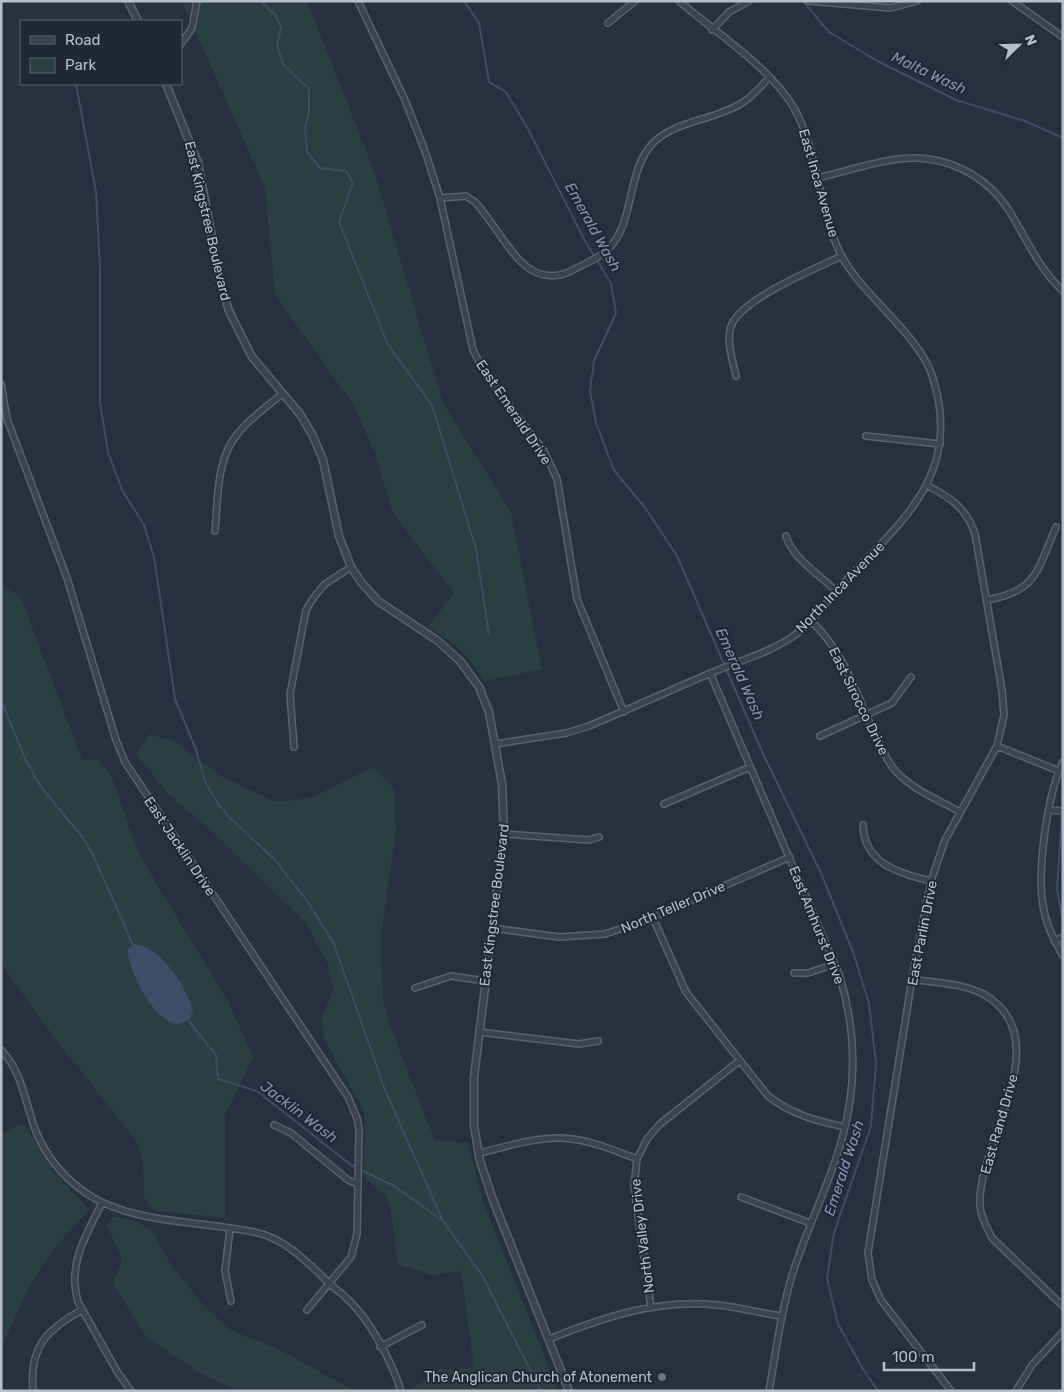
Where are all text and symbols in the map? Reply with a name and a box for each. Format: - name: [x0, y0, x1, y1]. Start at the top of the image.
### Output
- legend: [20, 20, 182, 85]
- north arrow: [994, 20, 1044, 70]
- text: Road: [65, 31, 101, 49]
- text: N: [1021, 32, 1040, 48]
- water label: Malta Wash: [889, 48, 969, 98]
- text: Park: [65, 56, 96, 74]
- street label: East Inca Avenue: [795, 127, 842, 240]
- street label: East Kingstree Boulevard: [181, 140, 234, 303]
- water label: Emerald Wash: [561, 179, 625, 275]
- street label: East Emerald Drive: [472, 357, 555, 468]
- street label: North Inca Avenue: [792, 538, 888, 637]
- water label: Emerald Wash: [712, 625, 768, 723]
- street label: East Sirocco Drive: [825, 644, 892, 758]
- street label: East Jacklin Drive: [140, 793, 219, 899]
- street label: East Kingstree Boulevard: [476, 823, 513, 987]
- street label: East Amhurst Drive: [785, 864, 848, 987]
- street label: North Teller Drive: [619, 878, 728, 937]
- street label: East Parlin Drive: [904, 879, 941, 987]
- street label: East Rand Drive: [977, 1072, 1022, 1176]
- water label: Jacklin Wash: [257, 1077, 341, 1147]
- water label: Emerald Wash: [820, 1118, 868, 1218]
- street label: North Valley Drive: [627, 1178, 658, 1294]
- scale bar: [884, 1340, 974, 1372]
- text: 100 m: [892, 1348, 934, 1366]
- place label: The Anglican Church of Atonement: [424, 1369, 653, 1386]
- marker: The Anglican Church of Atonement: [656, 1371, 668, 1383]

